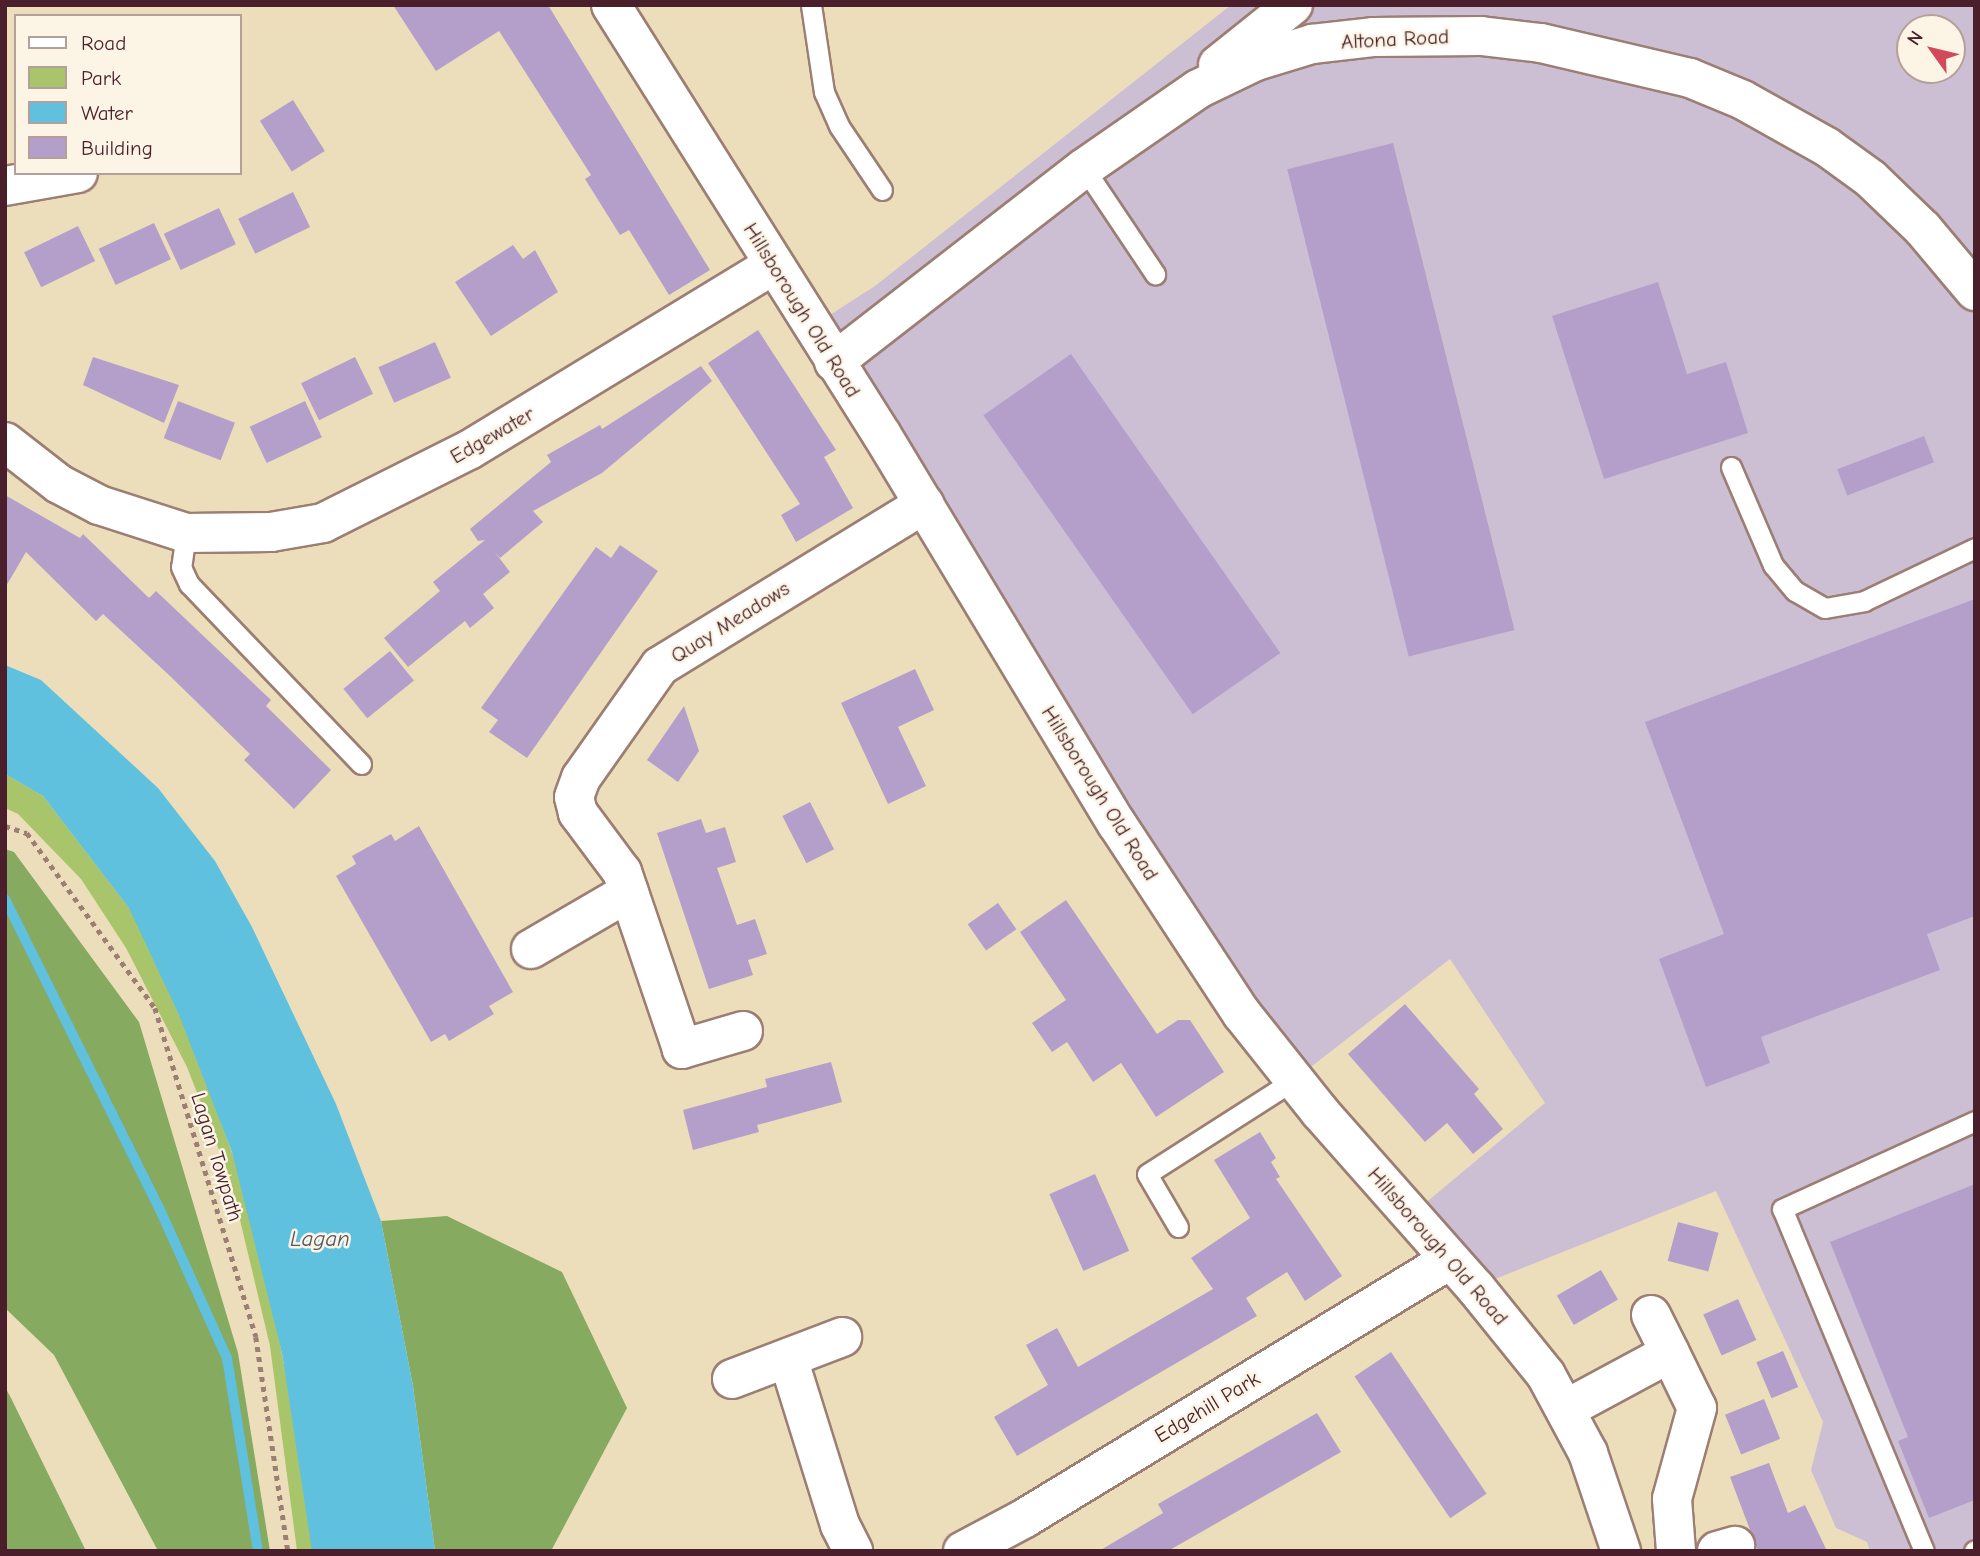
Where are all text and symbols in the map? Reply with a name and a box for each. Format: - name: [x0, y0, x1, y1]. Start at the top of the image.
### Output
- legend: [14, 14, 242, 175]
- north arrow: [1896, 14, 1966, 84]
- street label: Altona Road: [1340, 24, 1450, 54]
- text: N: [1903, 27, 1928, 50]
- text: Road: [81, 31, 126, 55]
- text: Park: [81, 66, 121, 90]
- text: Water: [81, 101, 133, 125]
- text: Building: [81, 136, 153, 160]
- street label: Hillsborough Old Road: [738, 218, 866, 402]
- street label: Edgewater: [446, 401, 538, 469]
- street label: Quay Meadows: [666, 576, 794, 668]
- street label: Hillsborough Old Road: [1036, 701, 1164, 885]
- street label: Lagan Towpath: [185, 1090, 249, 1224]
- street label: Hillsborough Old Road: [1363, 1162, 1513, 1330]
- water label: Lagan: [290, 1225, 350, 1253]
- street label: Edgehill Park: [1150, 1366, 1264, 1448]

